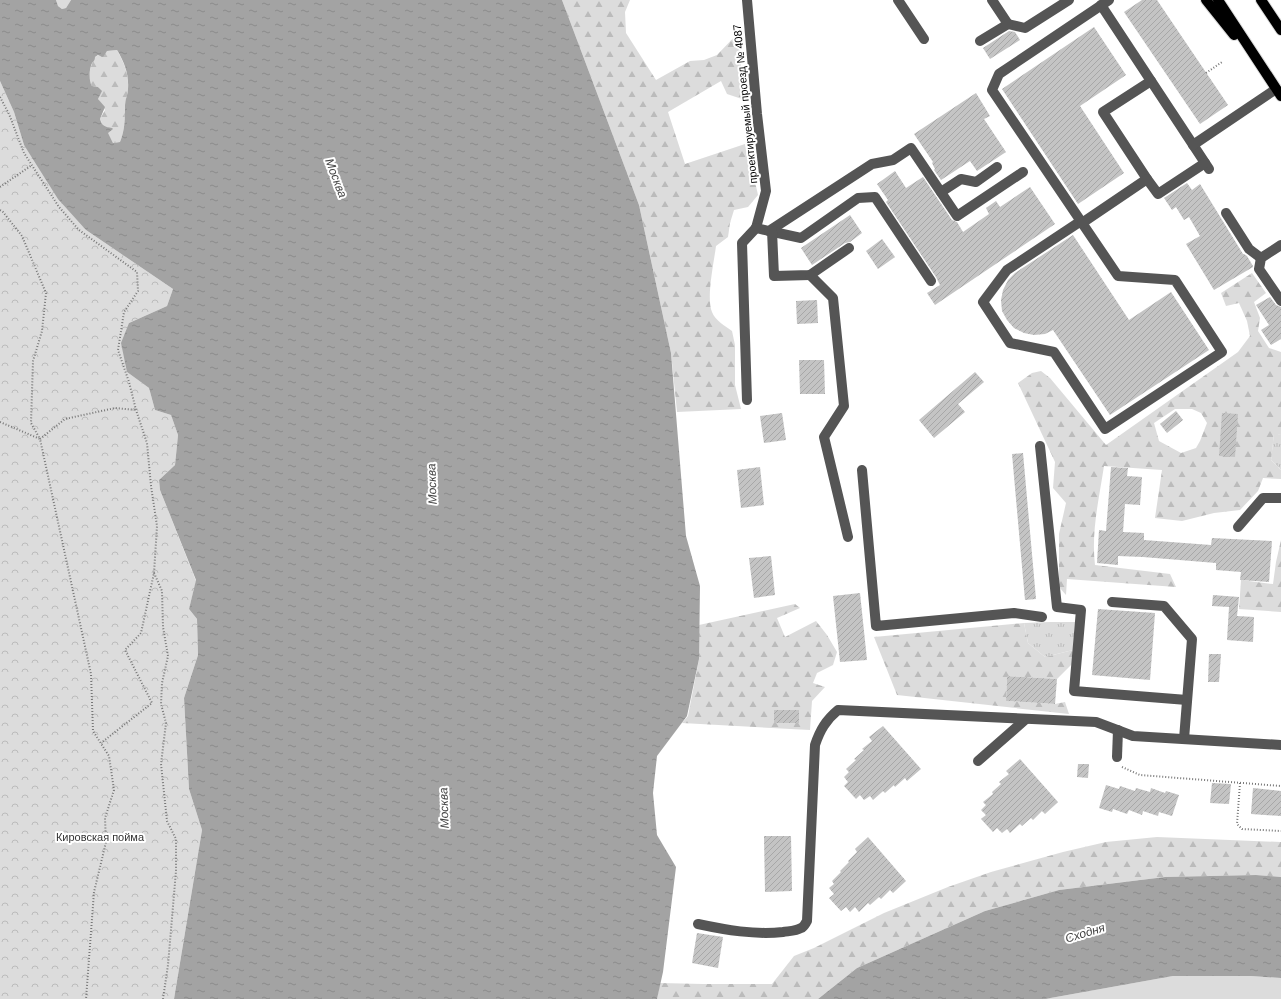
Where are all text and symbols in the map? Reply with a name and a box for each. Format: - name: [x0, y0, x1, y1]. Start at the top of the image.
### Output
- street label: проектируемый проезд № 4087: [731, 24, 759, 184]
- water label: Москва: [322, 156, 350, 200]
- water label: Москва: [424, 463, 440, 505]
- water label: Москва: [436, 787, 452, 829]
- park label: Кировская пойма: [56, 831, 145, 843]
- water label: Сходня: [1063, 920, 1107, 946]

